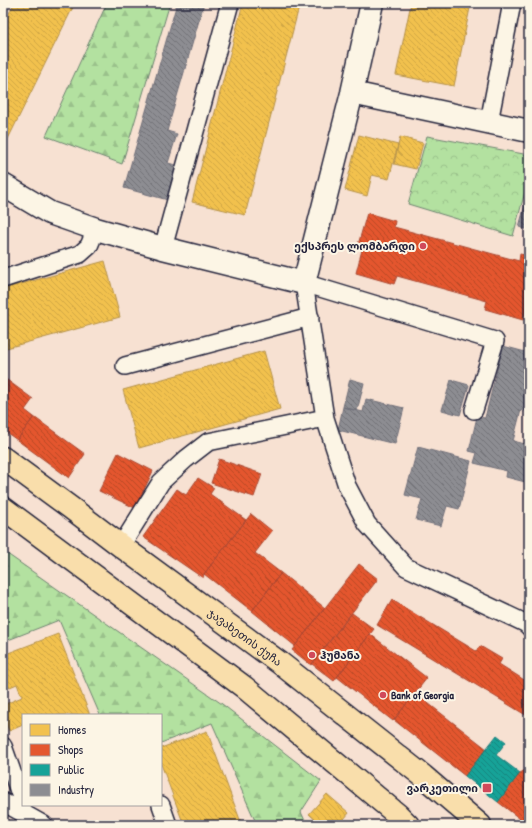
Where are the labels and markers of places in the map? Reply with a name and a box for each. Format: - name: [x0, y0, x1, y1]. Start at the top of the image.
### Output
- place label: ექსპრეს ლომბარდი: [294, 239, 415, 253]
- marker: ექსპრეს ლომბარდი: [418, 241, 428, 251]
- place label: ჰუმანა: [320, 648, 360, 662]
- marker: ჰუმანა: [307, 650, 317, 660]
- place label: Bank of Georgia: [391, 688, 455, 703]
- marker: Bank of Georgia: [378, 690, 388, 700]
- place label: ვარკეთილი: [406, 781, 478, 795]
- marker: ვარკეთილი: [481, 782, 493, 794]

